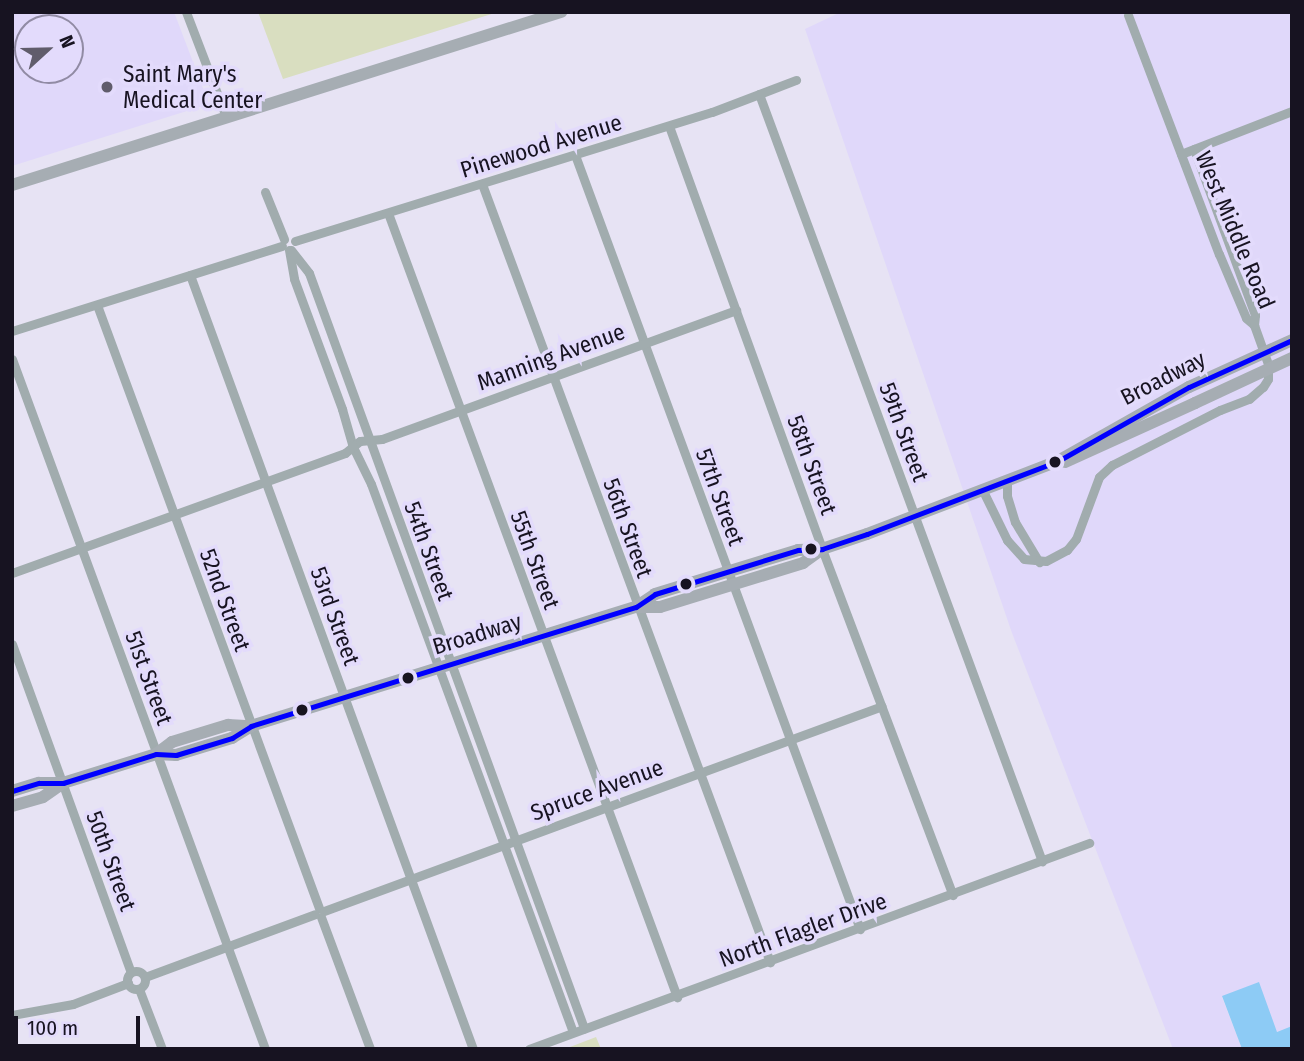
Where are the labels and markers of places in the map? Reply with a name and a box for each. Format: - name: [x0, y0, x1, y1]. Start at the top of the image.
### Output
- place label: Saint Mary's Medical Center: [123, 60, 262, 114]
- marker: Saint Mary's Medical Center: [97, 77, 117, 97]
- unlabelled marker: [1048, 455, 1062, 469]
- unlabelled marker: [804, 542, 818, 556]
- unlabelled marker: [679, 577, 693, 591]
- unlabelled marker: [401, 671, 415, 685]
- unlabelled marker: [295, 703, 309, 717]

